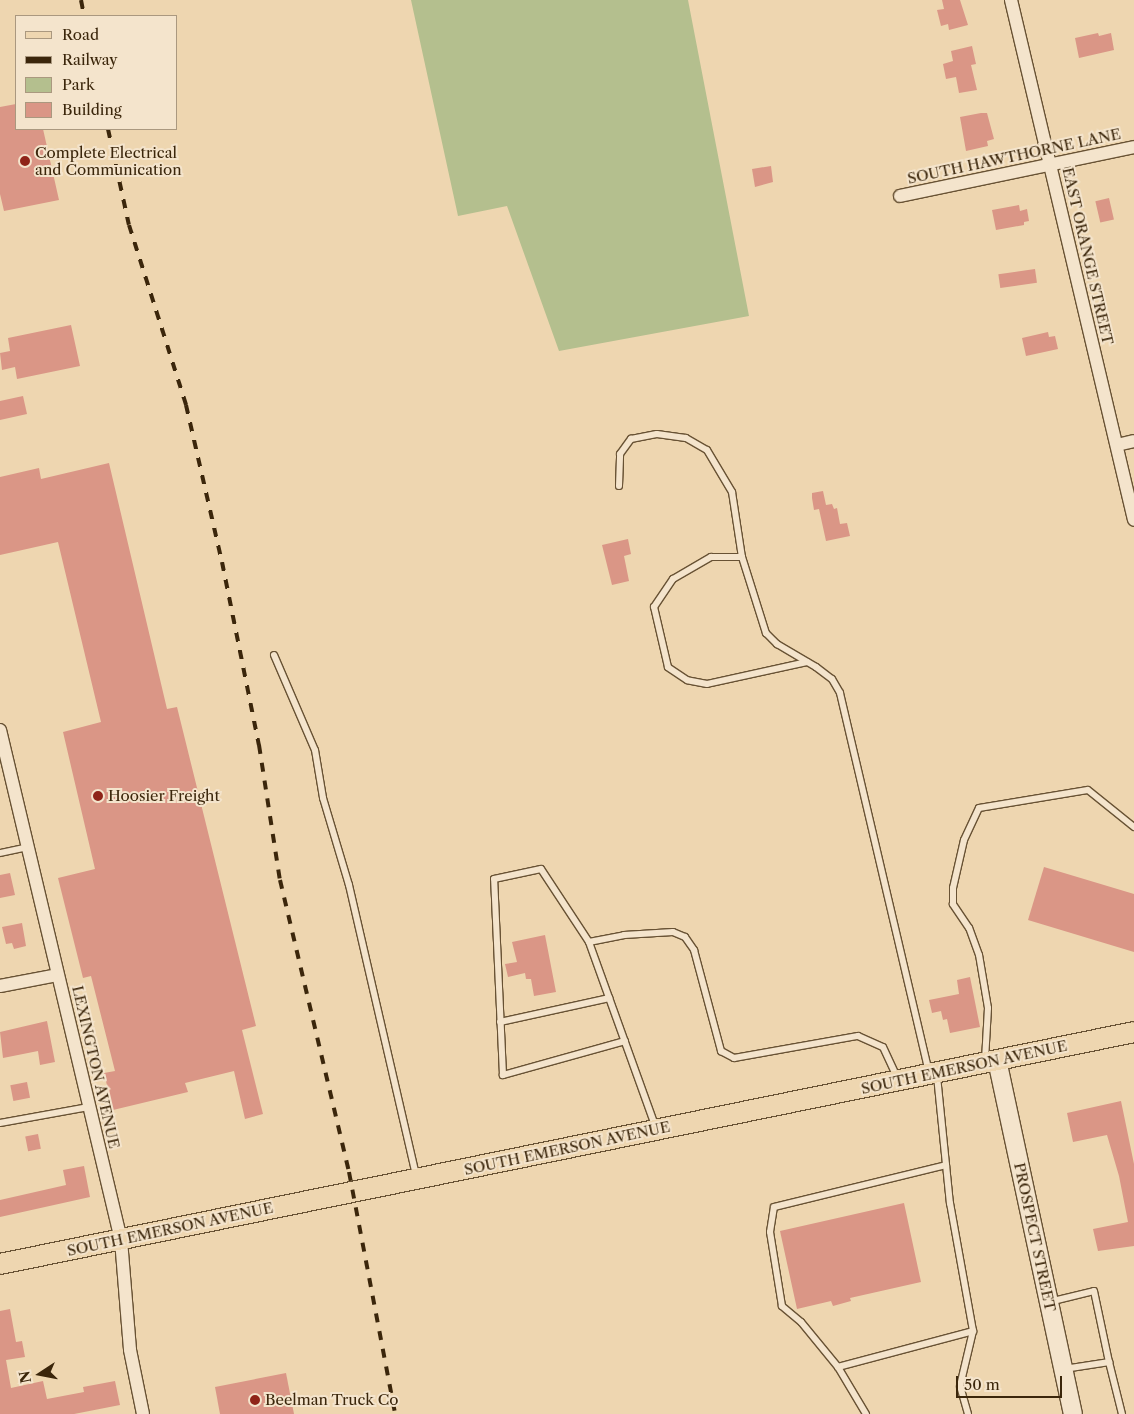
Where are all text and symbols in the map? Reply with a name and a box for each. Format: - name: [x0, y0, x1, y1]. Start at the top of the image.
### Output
- legend: [15, 15, 178, 130]
- text: Road: [62, 25, 99, 44]
- text: Railway: [62, 50, 118, 69]
- text: Park: [62, 75, 95, 94]
- text: Building: [62, 100, 122, 119]
- street label: SOUTH HAWTHORNE LANE: [906, 125, 1122, 187]
- place label: Complete Electrical and Communication: [35, 143, 182, 178]
- marker: Complete Electrical and Communication: [19, 155, 31, 167]
- street label: EAST ORANGE STREET: [1059, 165, 1117, 347]
- place label: Hoosier Freight: [108, 787, 220, 805]
- marker: Hoosier Freight: [92, 790, 104, 802]
- street label: LEXINGTON AVENUE: [68, 984, 124, 1150]
- street label: SOUTH EMERSON AVENUE: [859, 1036, 1069, 1098]
- street label: SOUTH EMERSON AVENUE: [462, 1117, 672, 1179]
- street label: PROSPECT STREET: [1010, 1161, 1060, 1313]
- street label: SOUTH EMERSON AVENUE: [65, 1198, 275, 1260]
- north arrow: [15, 1349, 65, 1399]
- scale bar: [959, 1366, 1065, 1398]
- text: N: [15, 1369, 35, 1385]
- text: 50 m: [964, 1375, 1000, 1394]
- place label: Beelman Truck Co: [265, 1391, 399, 1409]
- marker: Beelman Truck Co: [249, 1394, 261, 1406]

